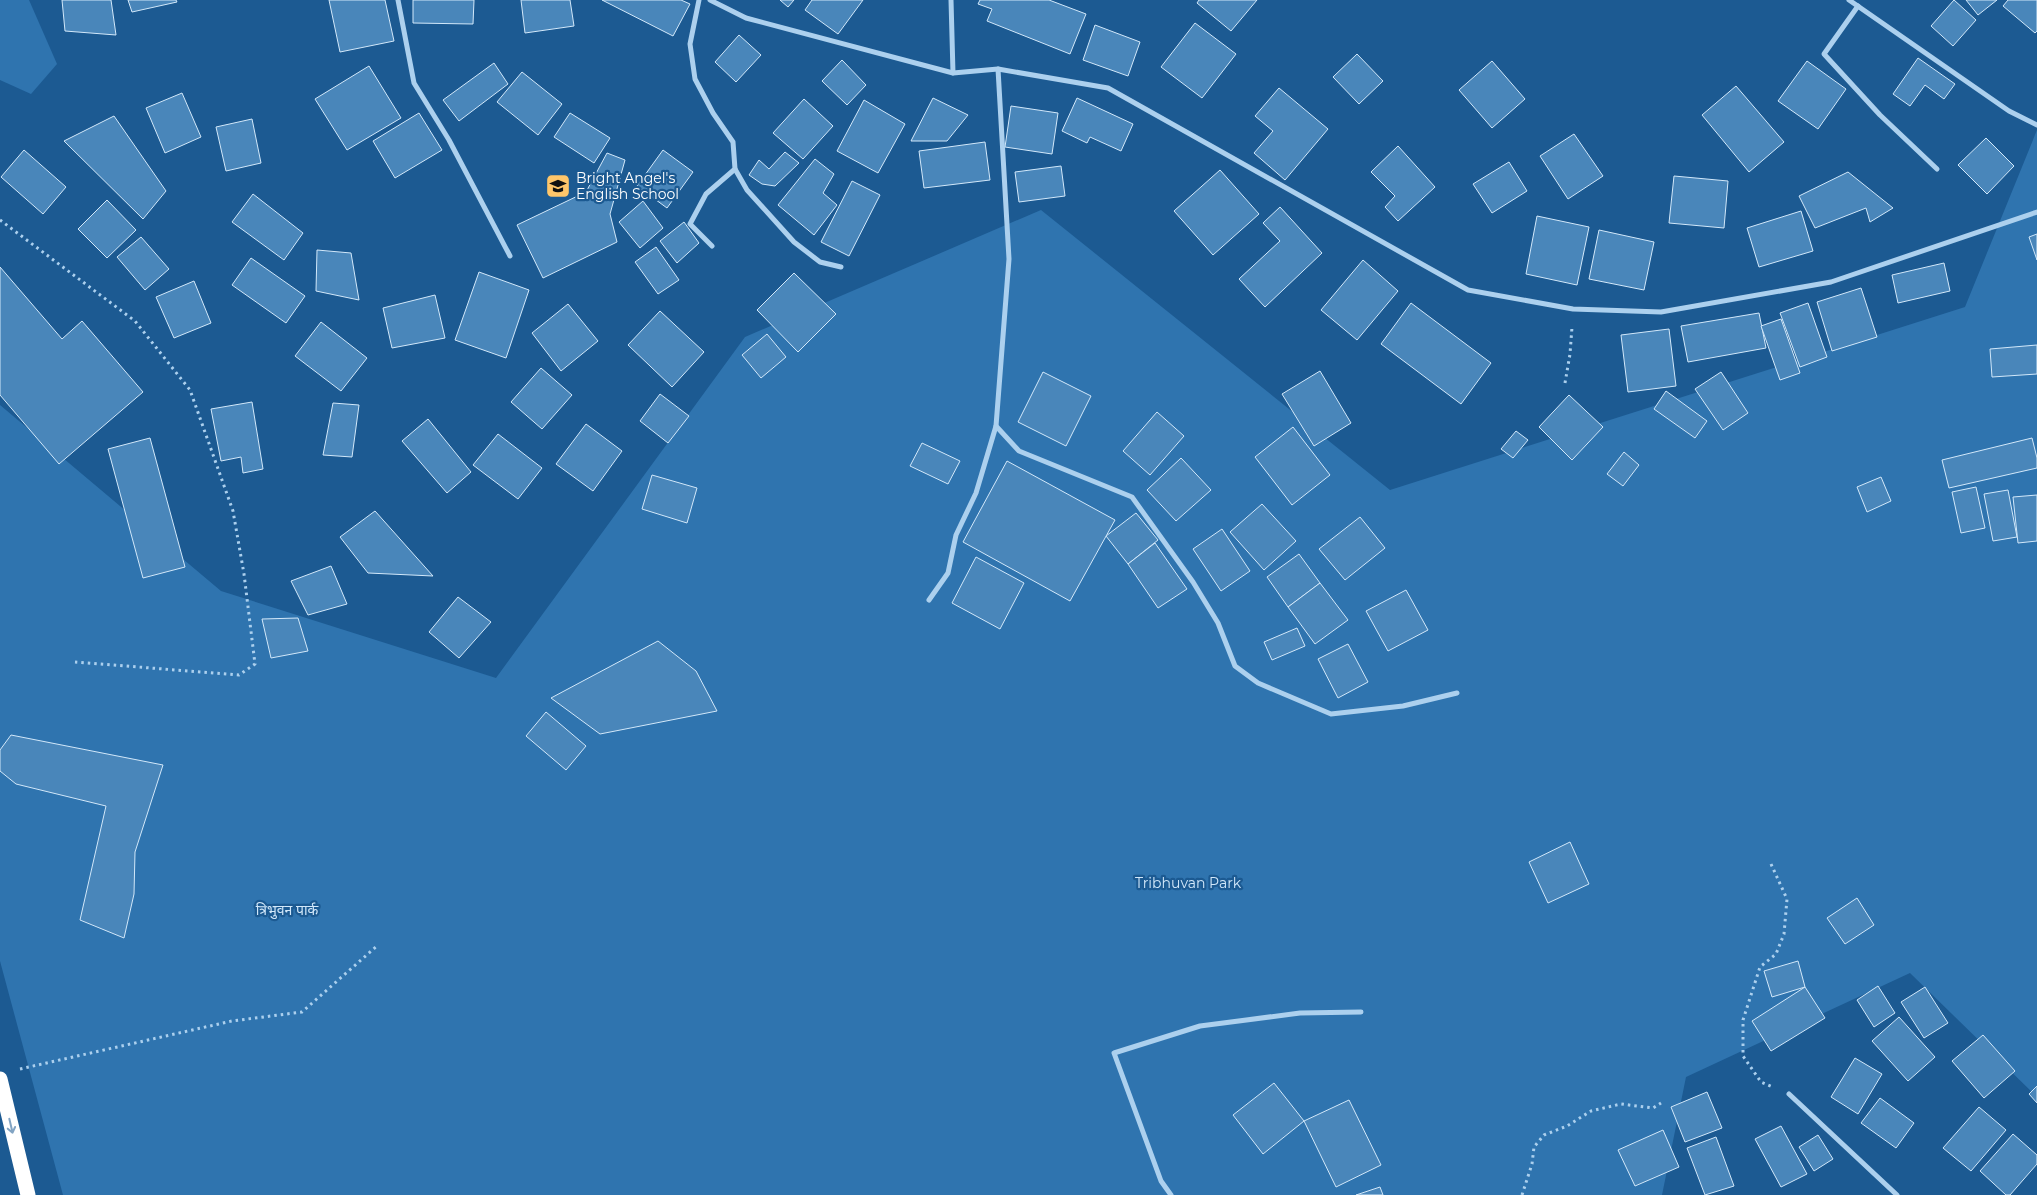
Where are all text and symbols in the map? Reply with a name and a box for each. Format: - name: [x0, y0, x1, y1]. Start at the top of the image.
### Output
- place label: Bright Angel's English School: [576, 169, 679, 203]
- school or university icon: Bright Angel's English School: [545, 173, 571, 199]
- park label: Tribhuvan Park: [1135, 874, 1242, 892]
- park label: त्रिभुवन पार्क: [256, 901, 319, 920]
- one-way arrow: [7, 1118, 16, 1134]

